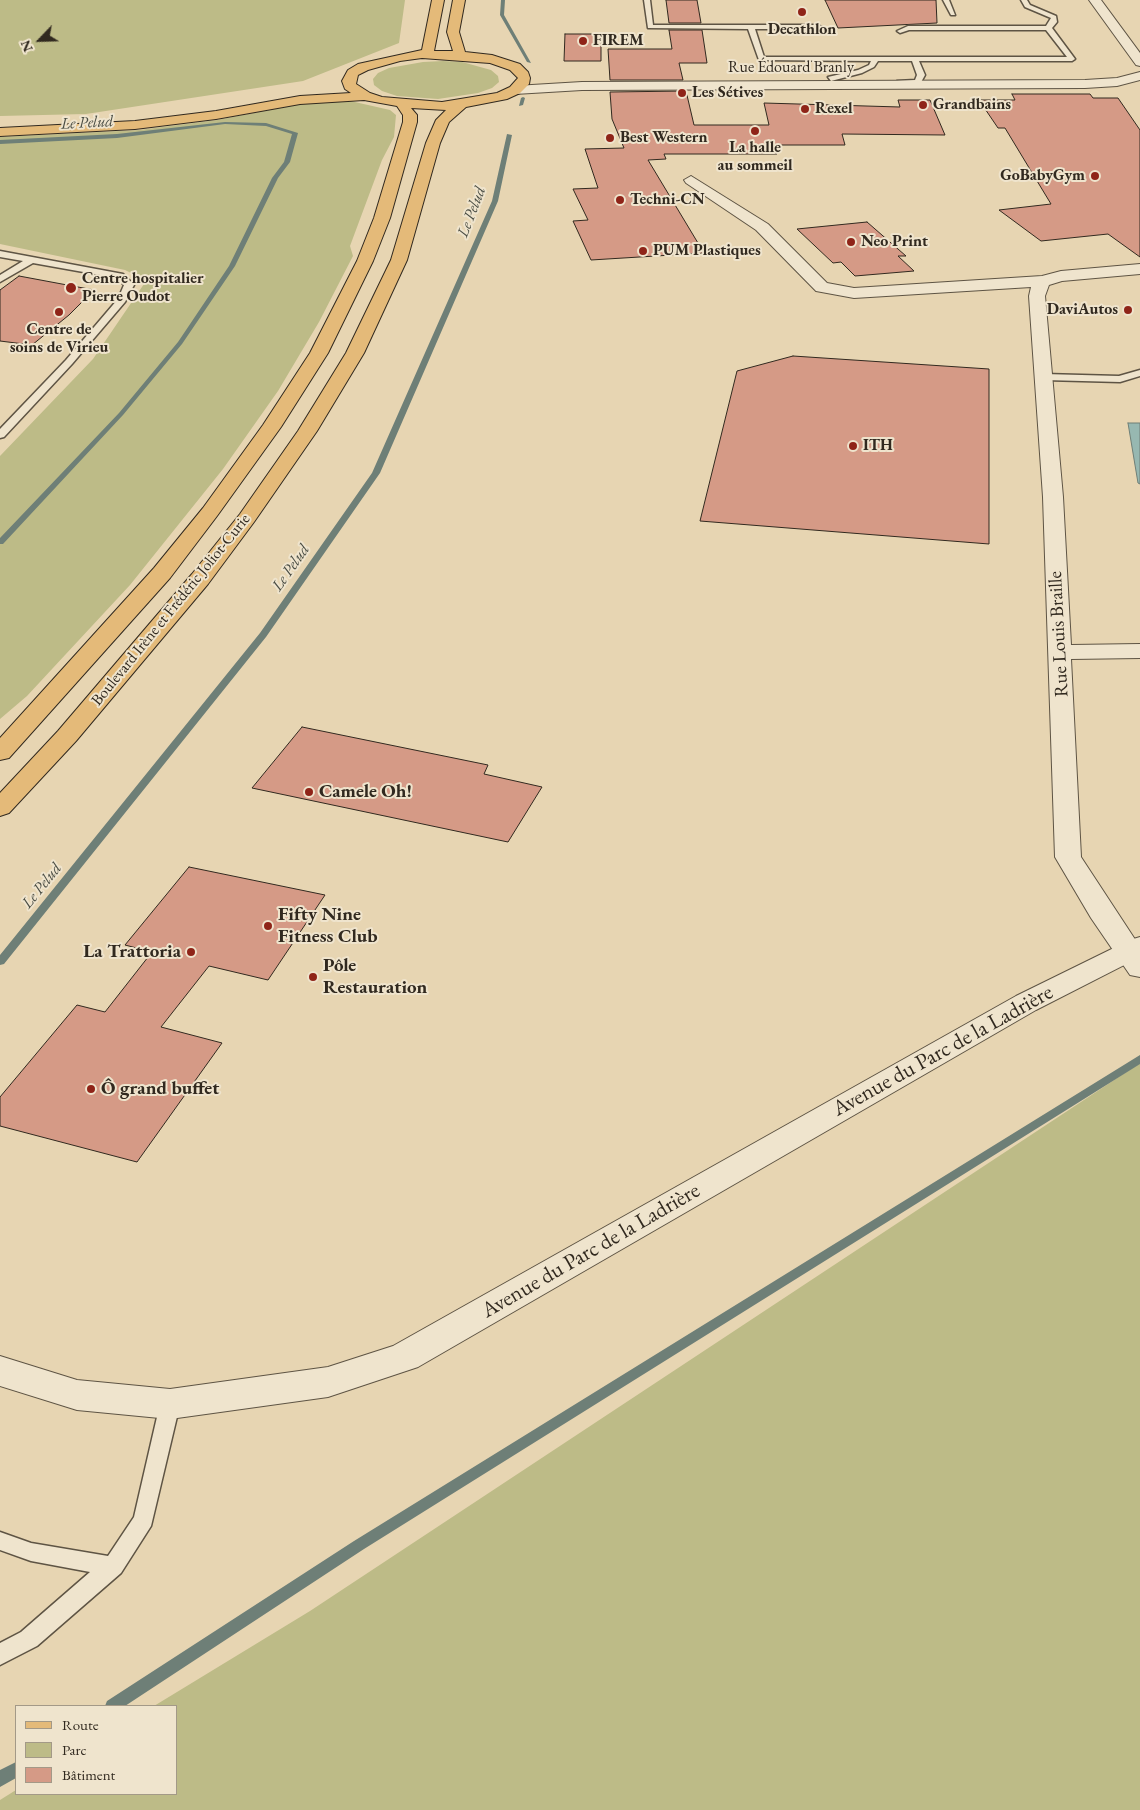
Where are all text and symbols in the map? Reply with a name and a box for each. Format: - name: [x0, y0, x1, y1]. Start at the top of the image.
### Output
- marker: Decathlon: [796, 6, 808, 18]
- north arrow: [15, 15, 65, 65]
- place label: Decathlon: [768, 20, 836, 40]
- place label: FIREM: [593, 31, 644, 51]
- marker: FIREM: [577, 35, 589, 47]
- text: N: [16, 37, 37, 55]
- street label: Rue Édouard Branly: [728, 58, 854, 78]
- place label: Les Sétives: [692, 83, 763, 103]
- marker: Les Sétives: [676, 87, 688, 99]
- place label: Grandbains: [933, 95, 1011, 115]
- place label: Rexel: [815, 99, 853, 119]
- marker: Grandbains: [917, 99, 929, 111]
- marker: Rexel: [799, 103, 811, 115]
- water label: Le Pelud: [60, 112, 114, 134]
- marker: La halle au sommeil: [749, 125, 761, 137]
- place label: Best Western: [620, 128, 707, 148]
- marker: Best Western: [604, 132, 616, 144]
- place label: La halle au sommeil: [717, 138, 793, 176]
- place label: GoBabyGym: [1000, 166, 1085, 186]
- marker: GoBabyGym: [1089, 170, 1101, 182]
- water label: Le Pelud: [454, 184, 490, 240]
- place label: Techni-CN: [630, 190, 705, 210]
- marker: Techni-CN: [614, 194, 626, 206]
- place label: Neo Print: [861, 232, 928, 252]
- marker: Neo Print: [845, 236, 857, 248]
- place label: PUM Plastiques: [653, 241, 761, 261]
- marker: PUM Plastiques: [637, 245, 649, 257]
- place label: Centre hospitalier Pierre Oudot: [82, 269, 204, 307]
- marker: Centre hospitalier Pierre Oudot: [64, 281, 78, 295]
- place label: DaviAutos: [1047, 300, 1118, 320]
- marker: DaviAutos: [1122, 304, 1134, 316]
- marker: Centre de soins de Virieu: [53, 306, 65, 318]
- place label: Centre de soins de Virieu: [10, 320, 108, 358]
- place label: ITH: [863, 436, 893, 456]
- marker: ITH: [847, 440, 859, 452]
- street label: Boulevard Irène et Frédéric Joliot-Curie: [88, 510, 254, 710]
- water label: Le Pelud: [268, 541, 314, 595]
- street label: Rue Louis Braille: [1044, 570, 1074, 698]
- place label: Camele Oh!: [319, 781, 412, 803]
- marker: Camele Oh!: [303, 786, 315, 798]
- water label: Le Pelud: [18, 859, 66, 913]
- place label: Fifty Nine Fitness Club: [278, 904, 377, 948]
- marker: Fifty Nine Fitness Club: [262, 920, 274, 932]
- place label: La Trattoria: [83, 941, 181, 963]
- marker: La Trattoria: [185, 946, 197, 958]
- place label: Pôle Restauration: [323, 955, 427, 999]
- marker: Pôle Restauration: [307, 971, 319, 983]
- street label: Avenue du Parc de la Ladrière: [828, 979, 1058, 1123]
- place label: Ô grand buffet: [101, 1078, 219, 1100]
- marker: Ô grand buffet: [85, 1083, 97, 1095]
- street label: Avenue du Parc de la Ladrière: [477, 1178, 705, 1324]
- legend: [15, 1705, 178, 1795]
- text: Route: [62, 1715, 99, 1734]
- text: Parc: [62, 1740, 87, 1759]
- text: Bâtiment: [62, 1765, 115, 1784]

